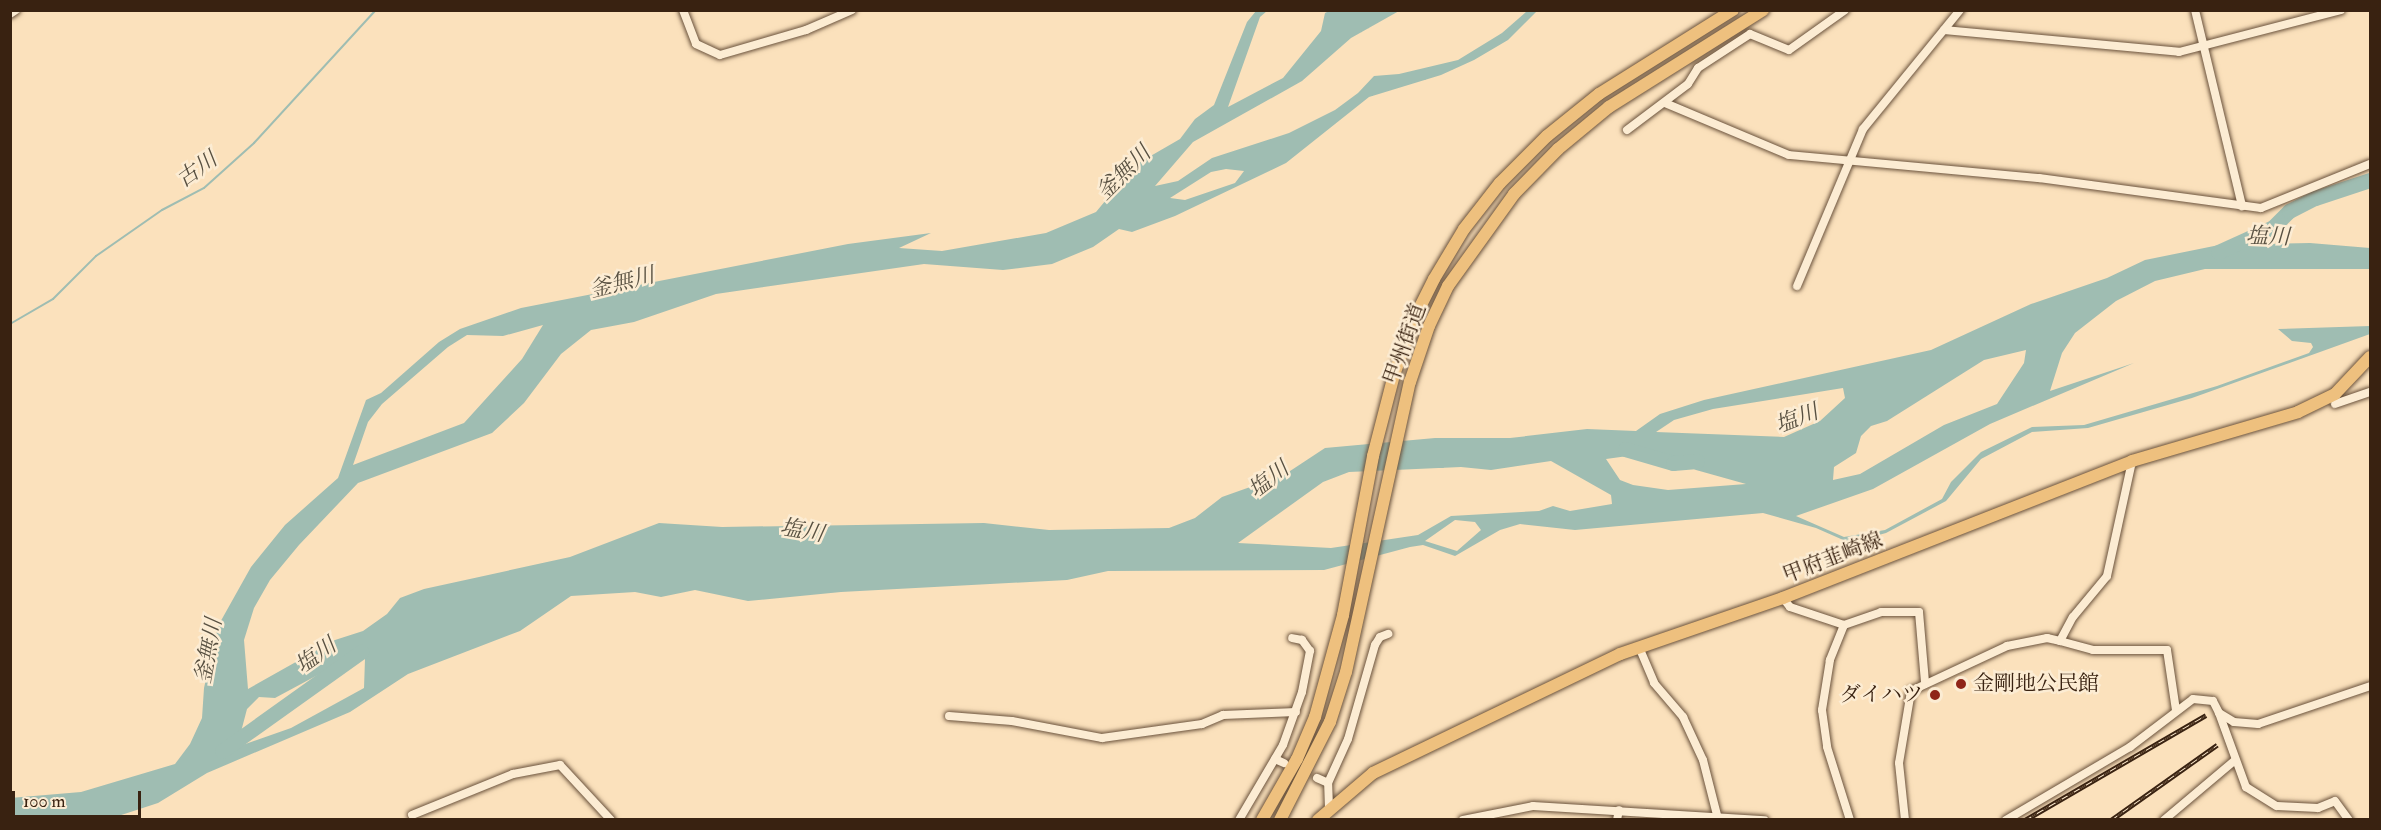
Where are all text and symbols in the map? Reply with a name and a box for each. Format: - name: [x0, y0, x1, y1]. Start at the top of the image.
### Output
- water label: 釜無川: [1091, 140, 1157, 206]
- water label: 古川: [171, 146, 223, 194]
- water label: 塩川: [2246, 223, 2290, 251]
- water label: 釜無川: [587, 262, 657, 304]
- street label: 甲州街道: [1379, 300, 1431, 388]
- water label: 塩川: [1772, 399, 1822, 439]
- water label: 塩川: [1244, 456, 1294, 504]
- water label: 塩川: [778, 514, 826, 548]
- street label: 甲府韮崎線: [1779, 527, 1887, 589]
- water label: 釜無川: [190, 616, 228, 686]
- water label: 塩川: [290, 632, 342, 680]
- place label: 金剛地公民館: [1973, 671, 2099, 697]
- marker: 金剛地公民館: [1954, 677, 1968, 691]
- place label: ダイハツ: [1839, 682, 1923, 708]
- marker: ダイハツ: [1928, 688, 1942, 702]
- scale bar: [15, 779, 144, 817]
- text: 100 m: [23, 790, 66, 813]

